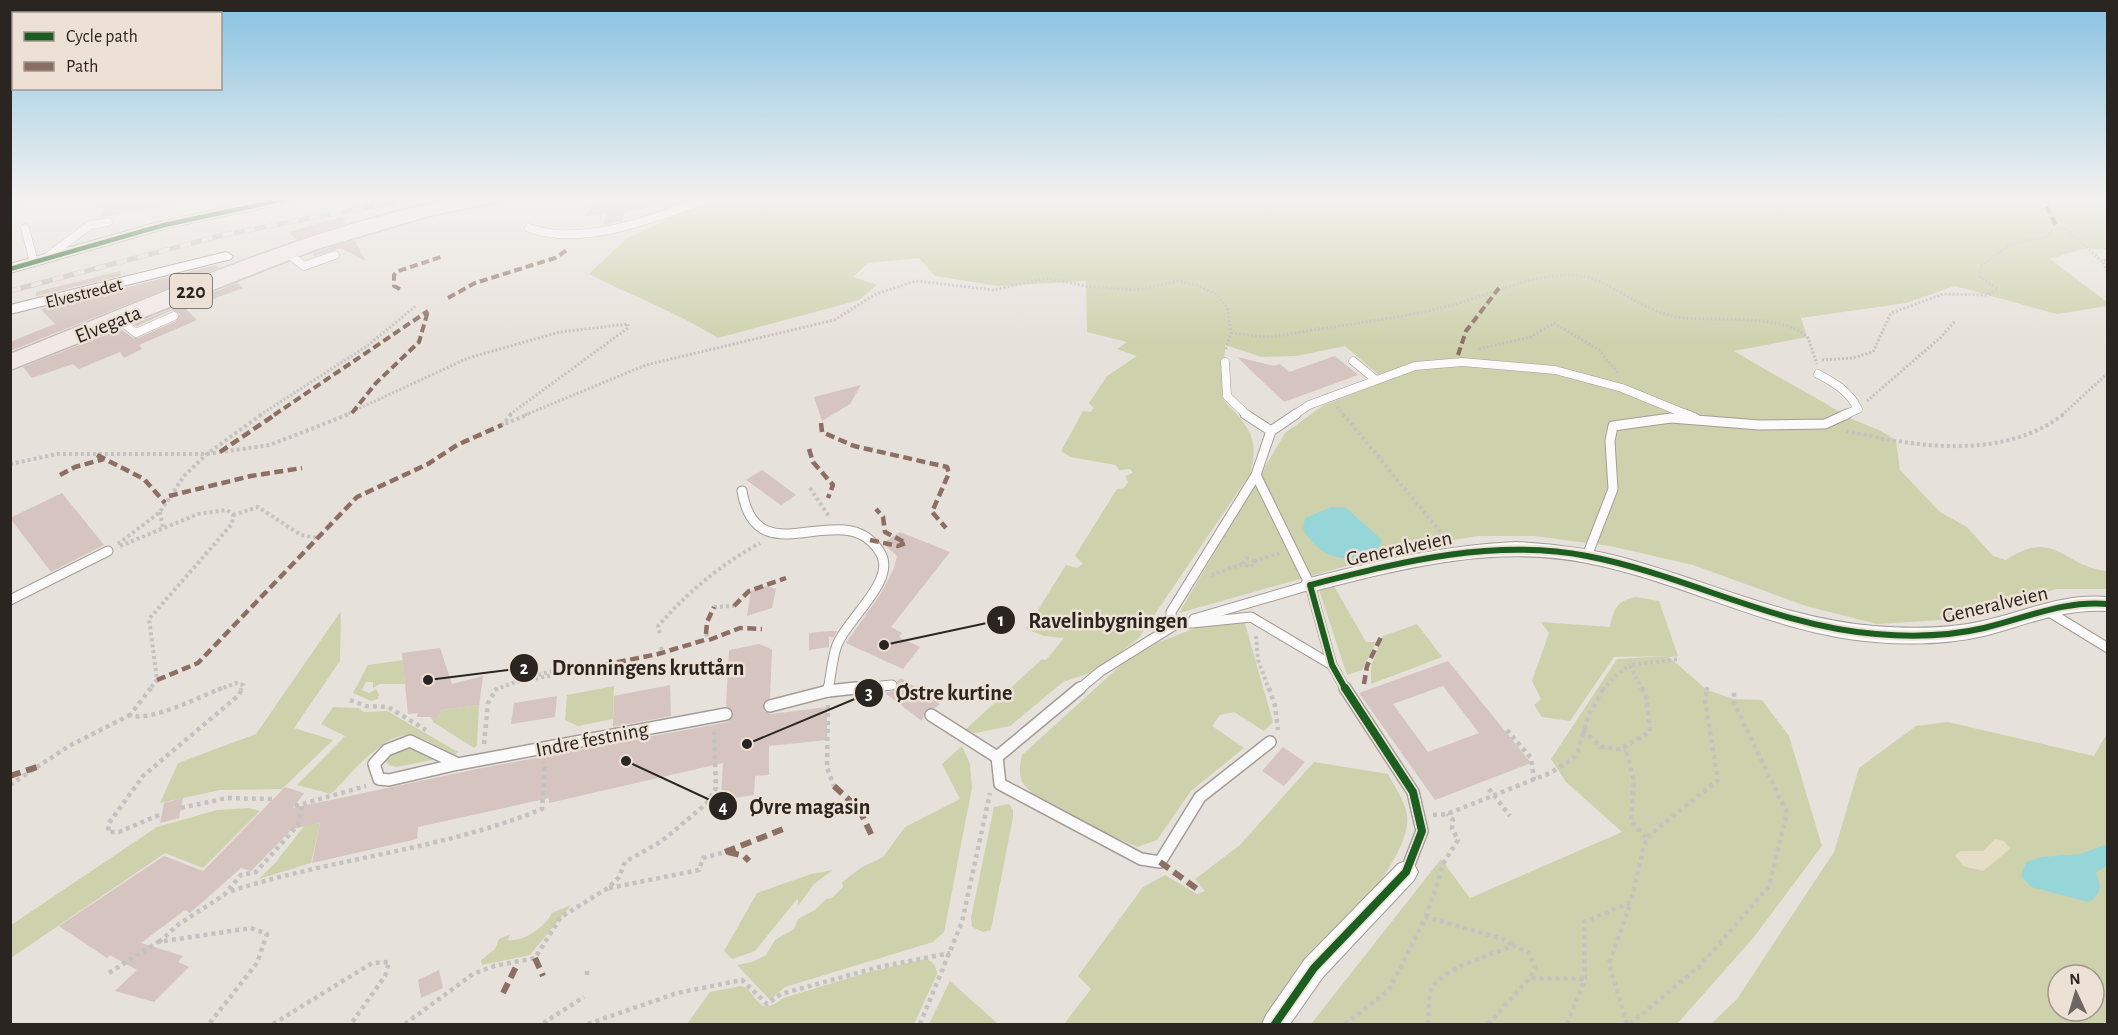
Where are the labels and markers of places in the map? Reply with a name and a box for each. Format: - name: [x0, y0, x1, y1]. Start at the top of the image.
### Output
- callout: Ravelinbygningen: [986, 600, 1200, 640]
- callout: Dronningens kruttårn: [509, 648, 756, 688]
- callout: Østre kurtine: [854, 673, 1025, 713]
- callout: Øvre magasin: [708, 786, 883, 826]

